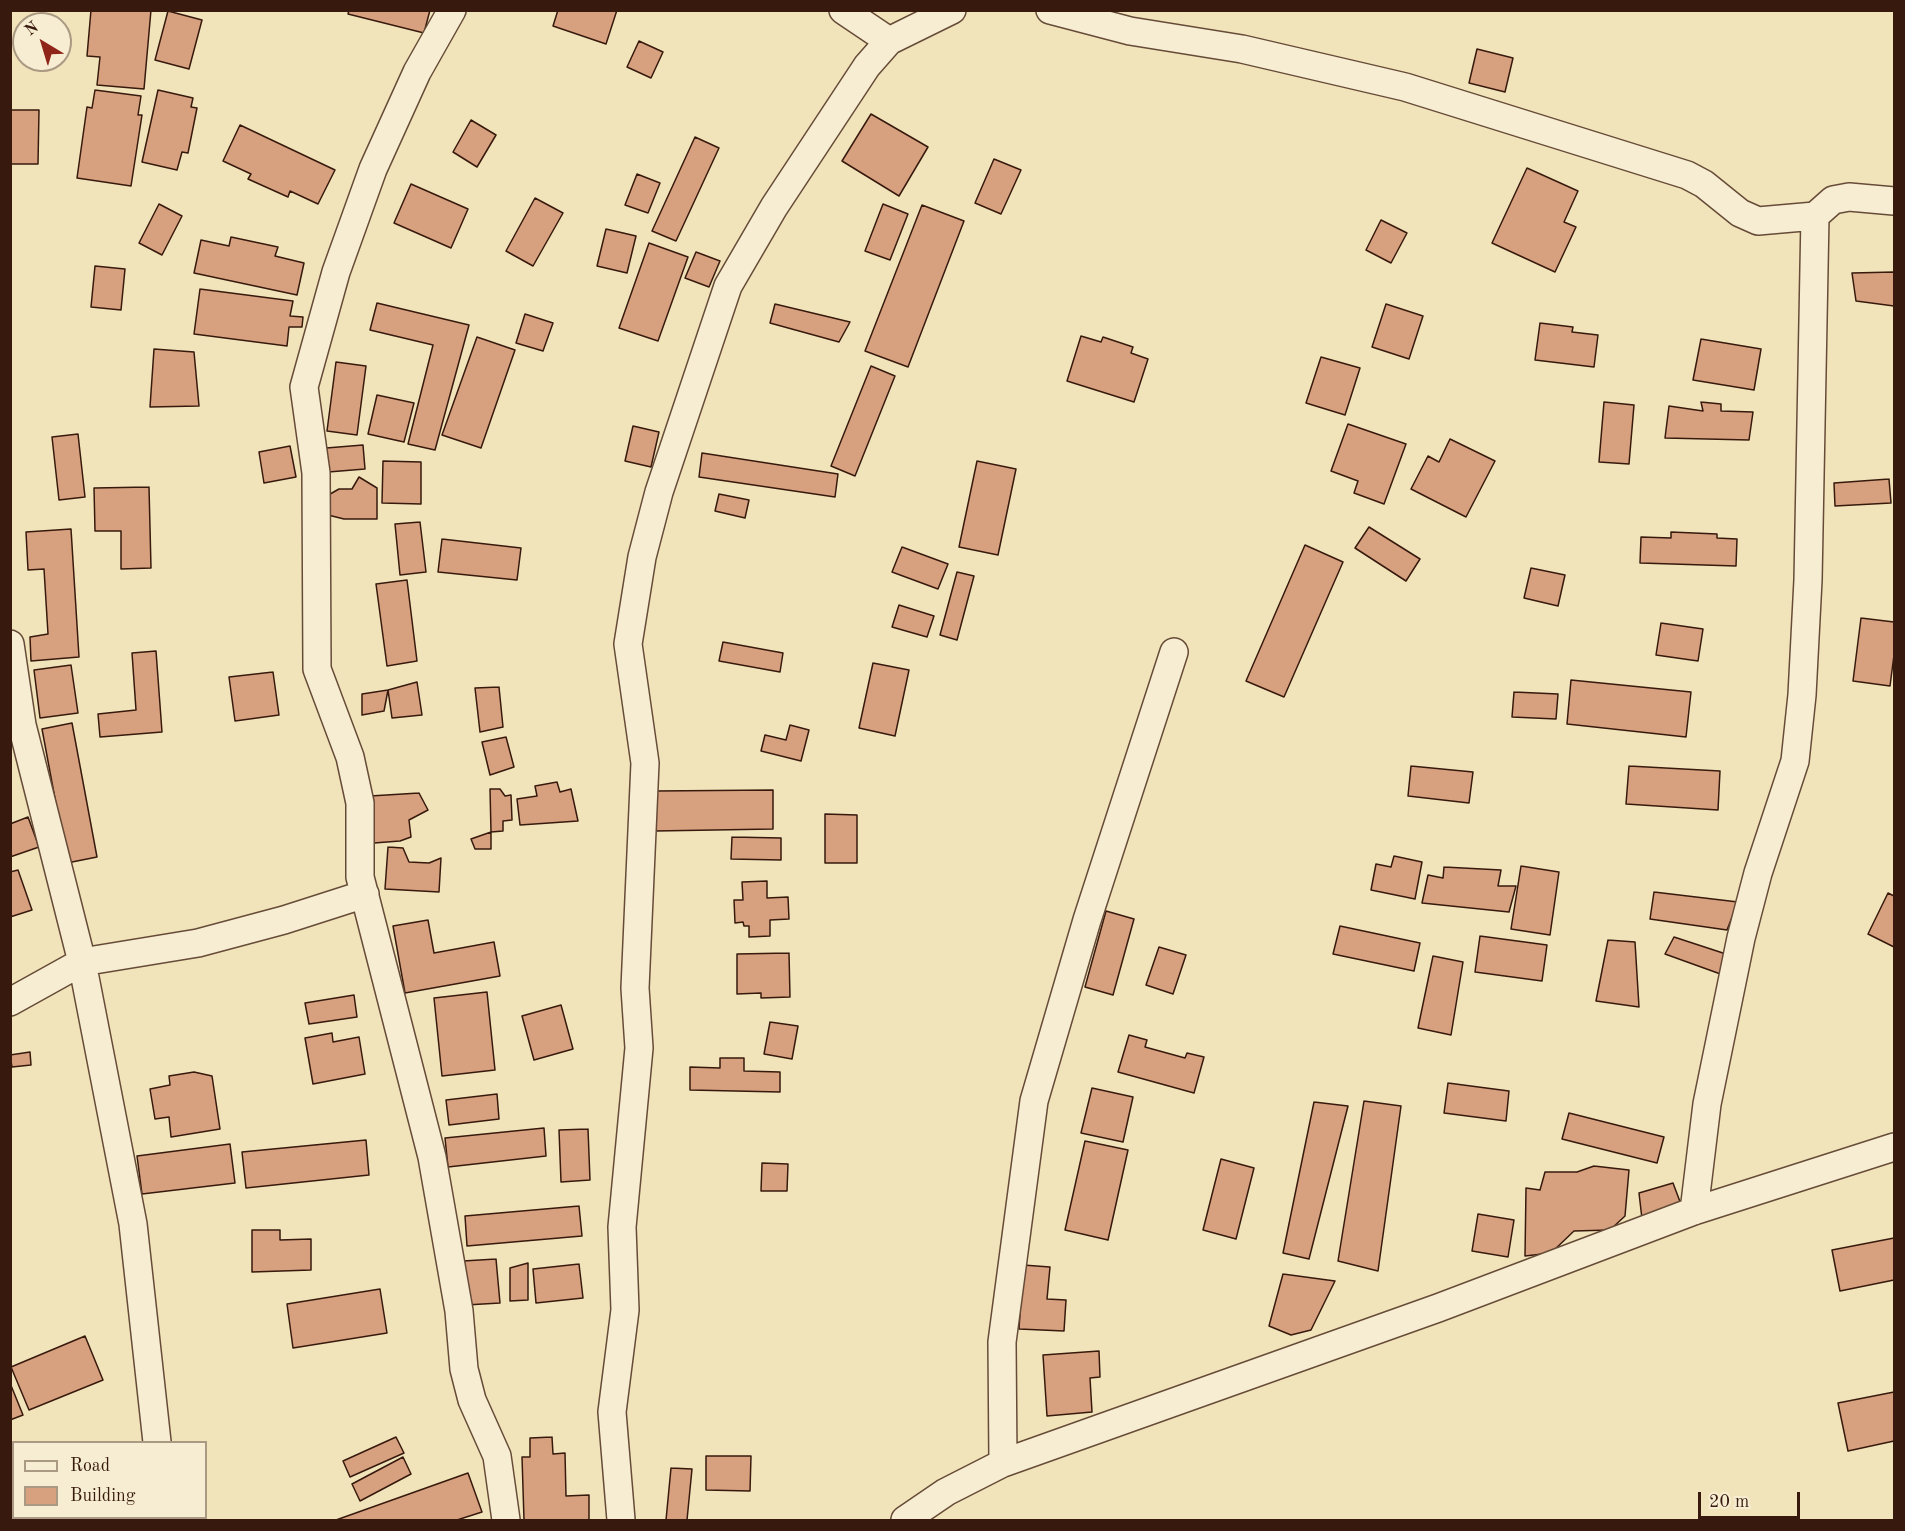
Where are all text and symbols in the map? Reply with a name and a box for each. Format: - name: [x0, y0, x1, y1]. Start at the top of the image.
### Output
- north arrow: [12, 12, 72, 72]
- text: N: [22, 19, 42, 39]
- legend: [12, 1441, 207, 1519]
- text: Road: [70, 1457, 110, 1475]
- scale bar: [1701, 1480, 1803, 1518]
- text: Building: [70, 1487, 135, 1505]
- text: 20 m: [1709, 1493, 1749, 1511]

